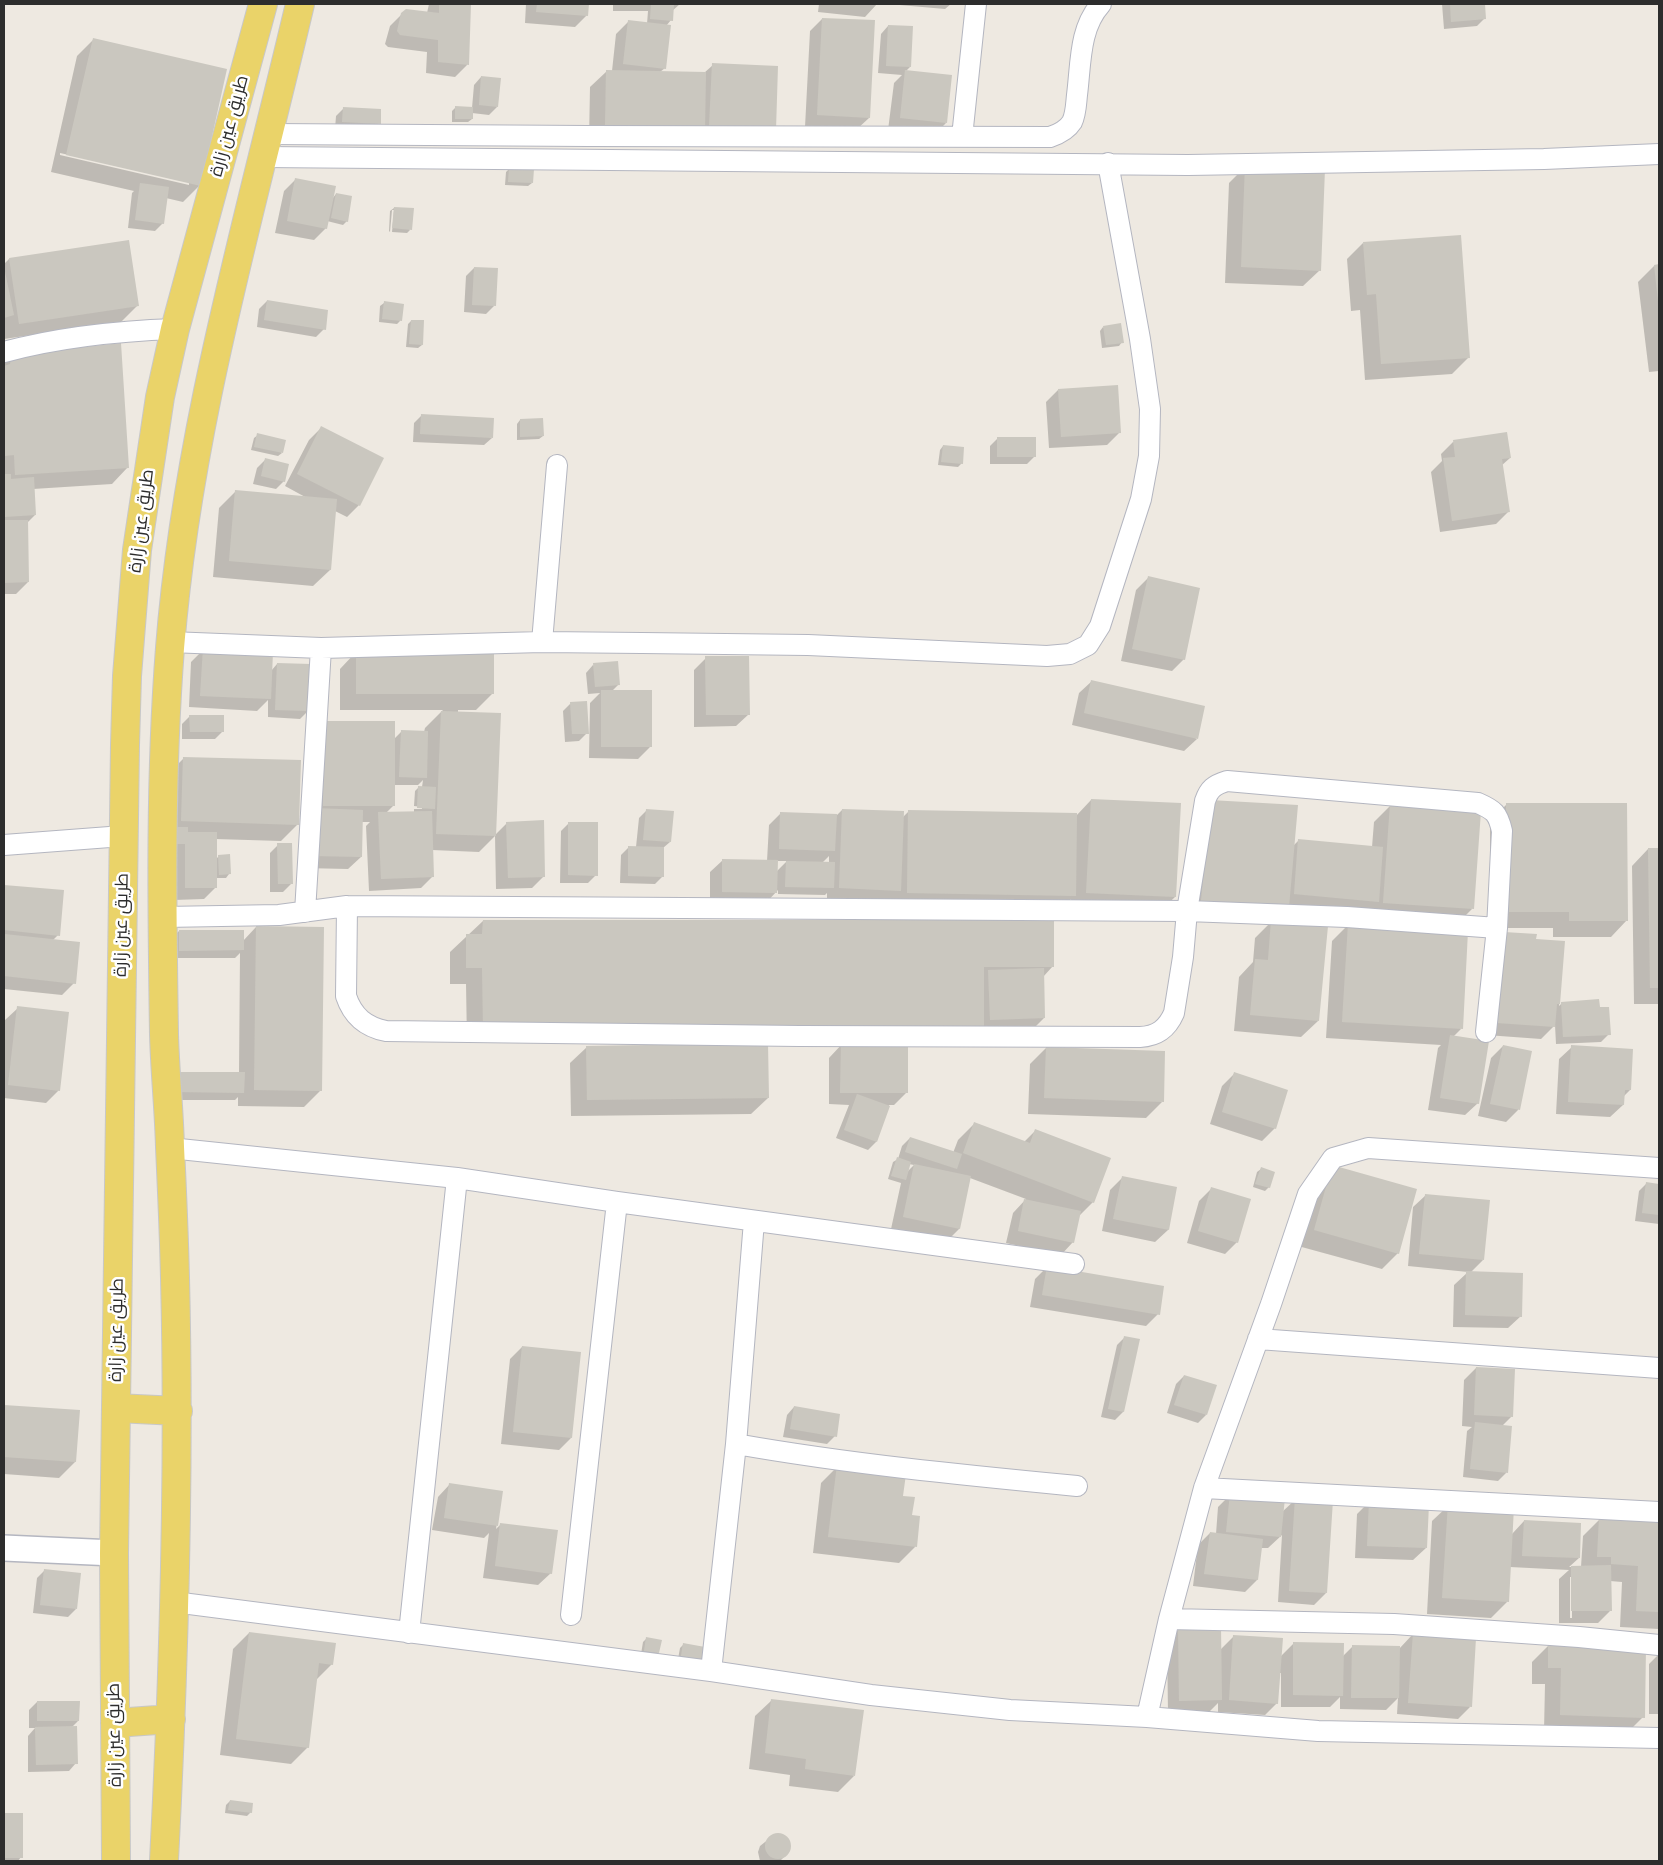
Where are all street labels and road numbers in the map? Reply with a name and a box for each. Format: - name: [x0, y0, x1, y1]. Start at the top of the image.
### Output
- street label: طريق عين زارة: [206, 73, 254, 179]
- street label: طريق عين زارة: [125, 468, 159, 574]
- street label: طريق عين زارة: [110, 873, 134, 977]
- street label: طريق عين زارة: [105, 1278, 129, 1382]
- street label: طريق عين زارة: [103, 1683, 127, 1787]

